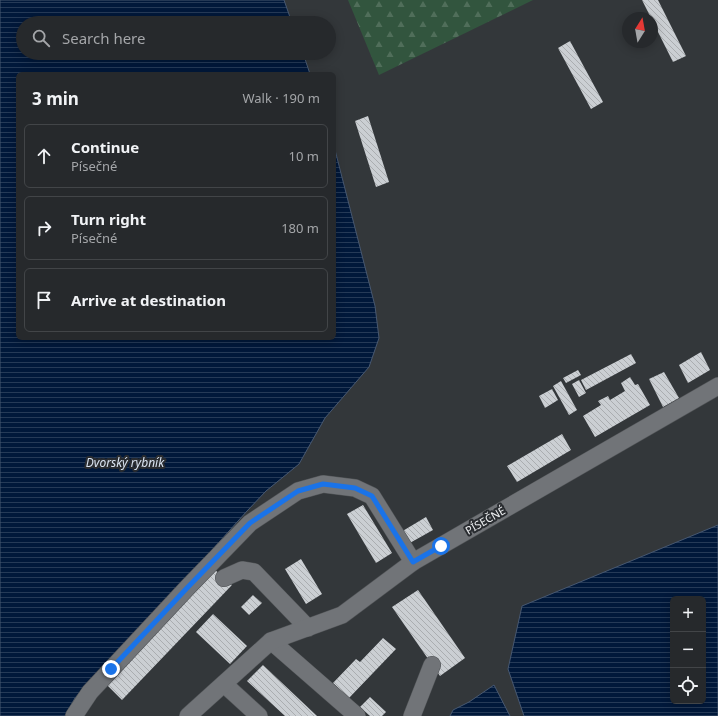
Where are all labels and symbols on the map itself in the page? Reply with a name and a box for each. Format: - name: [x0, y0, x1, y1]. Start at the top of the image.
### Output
- north arrow: [622, 12, 658, 48]
- water label: Dvorský rybník: [86, 454, 165, 471]
- street label: PÍSEČNÉ: [462, 503, 508, 537]
- route start: [432, 537, 450, 555]
- route end: [102, 660, 120, 678]

